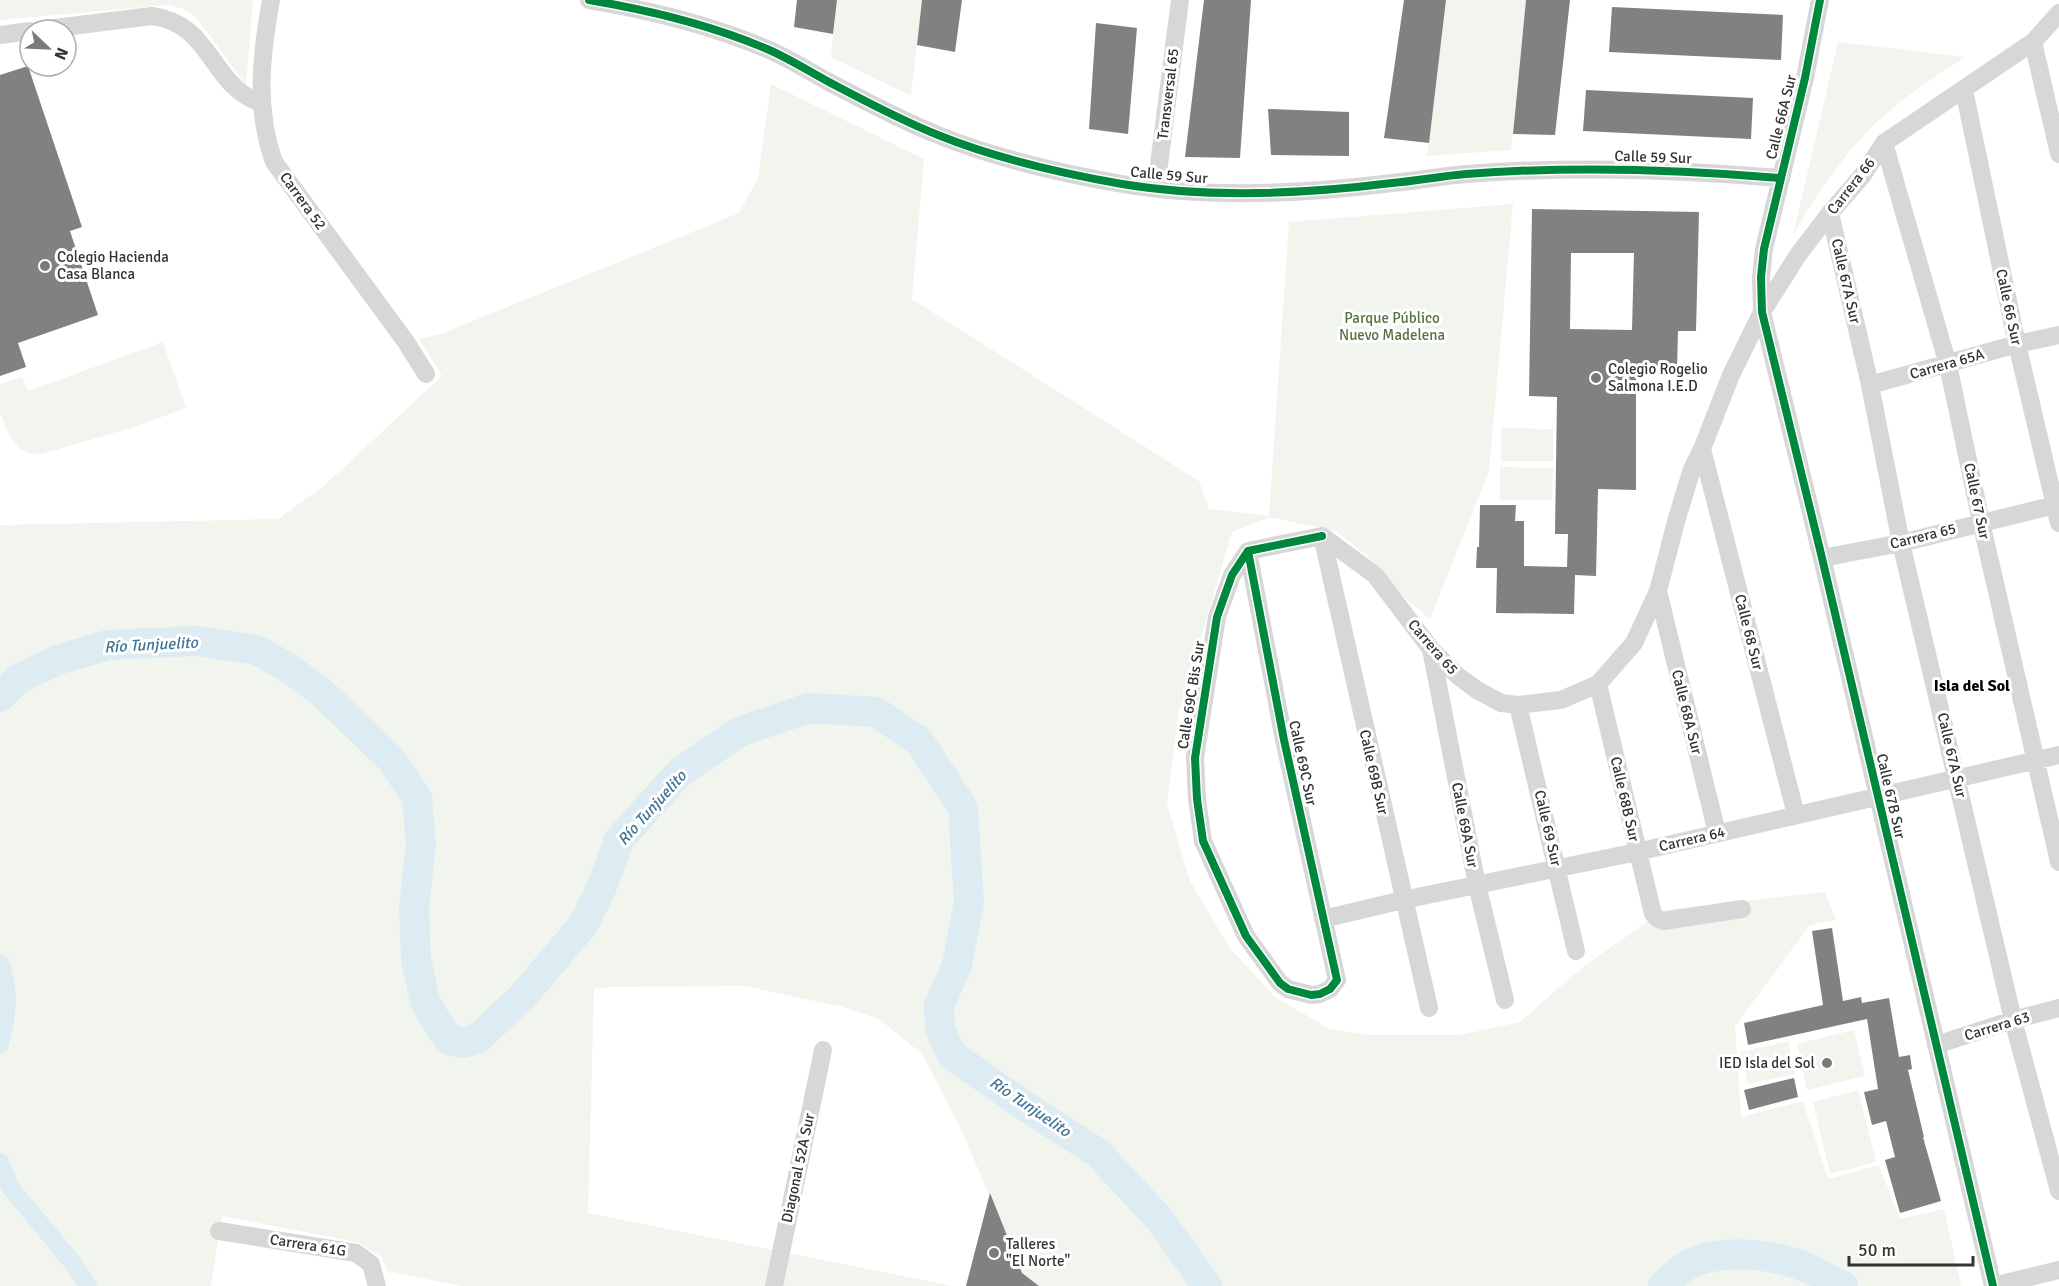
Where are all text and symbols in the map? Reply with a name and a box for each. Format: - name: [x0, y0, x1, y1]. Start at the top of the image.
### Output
- north arrow: [18, 18, 78, 78]
- text: N: [50, 44, 72, 63]
- street label: Transversal 65: [1153, 47, 1183, 141]
- street label: Calle 66A Sur: [1762, 72, 1800, 161]
- street label: Calle 59 Sur: [1614, 147, 1692, 167]
- street label: Carrera 66: [1823, 154, 1879, 218]
- street label: Calle 59 Sur: [1130, 163, 1209, 187]
- street label: Carrera 52: [276, 168, 330, 234]
- street label: Calle 67A Sur: [1827, 237, 1865, 326]
- place label: Colegio Hacienda Casa Blanca: [57, 248, 169, 283]
- marker: Colegio Hacienda Casa Blanca: [38, 259, 52, 273]
- street label: Calle 66 Sur: [1992, 267, 2026, 347]
- park label: Parque Público Nuevo Madelena: [1339, 309, 1445, 344]
- street label: Carrera 65A: [1908, 345, 1986, 383]
- place label: Colegio Rogelio Salmona I.E.D: [1608, 360, 1708, 395]
- marker: Colegio Rogelio Salmona I.E.D: [1589, 371, 1603, 385]
- street label: Calle 67 Sur: [1960, 461, 1994, 541]
- street label: Carrera 65: [1888, 519, 1958, 553]
- street label: Calle 68 Sur: [1731, 592, 1767, 672]
- street label: Carrera 65: [1404, 616, 1462, 678]
- water label: Río Tunjuelito: [104, 633, 199, 657]
- street label: Calle 69C Bis Sur: [1174, 639, 1209, 750]
- street label: Calle 68A Sur: [1668, 668, 1706, 757]
- district label: Isla del Sol: [1934, 676, 2010, 696]
- street label: Calle 67A Sur: [1933, 711, 1971, 800]
- street label: Calle 69C Sur: [1285, 719, 1321, 808]
- street label: Calle 69B Sur: [1356, 728, 1393, 817]
- street label: Calle 67B Sur: [1873, 752, 1910, 841]
- street label: Calle 68B Sur: [1607, 755, 1644, 844]
- water label: Río Tunjuelito: [613, 766, 691, 849]
- street label: Calle 69A Sur: [1448, 781, 1482, 870]
- street label: Calle 69 Sur: [1531, 788, 1566, 868]
- street label: Carrera 64: [1657, 823, 1727, 855]
- street label: Carrera 63: [1962, 1008, 2032, 1044]
- place label: IED Isla del Sol: [1719, 1054, 1815, 1072]
- marker: IED Isla del Sol: [1820, 1056, 1834, 1070]
- water label: Río Tunjuelito: [986, 1073, 1075, 1142]
- street label: Diagonal 52A Sur: [778, 1111, 818, 1224]
- scale bar: [1849, 1229, 1974, 1267]
- street label: Carrera 61G: [269, 1230, 347, 1260]
- place label: Talleres "El Norte": [1006, 1235, 1070, 1270]
- text: 50 m: [1858, 1239, 1896, 1261]
- marker: Talleres "El Norte": [987, 1246, 1001, 1260]

